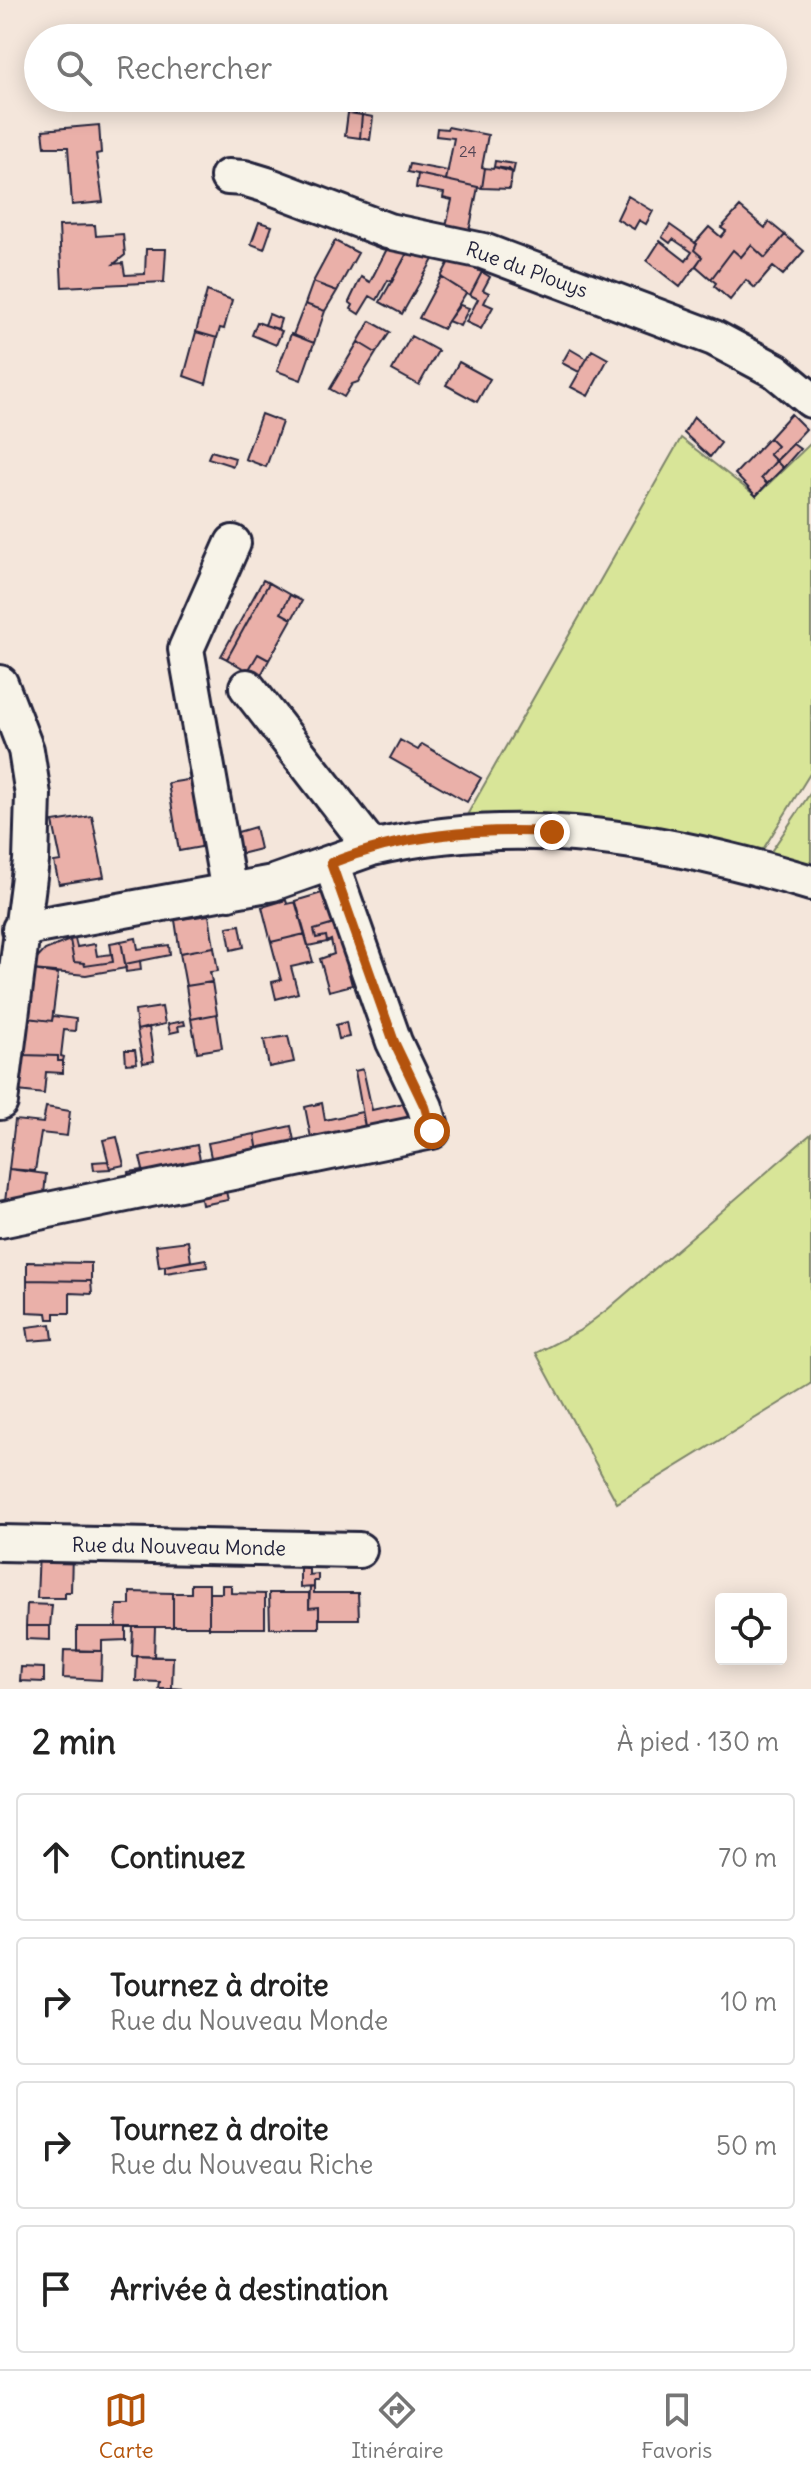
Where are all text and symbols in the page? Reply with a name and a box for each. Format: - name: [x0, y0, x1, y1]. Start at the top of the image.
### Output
- search box: [24, 24, 787, 112]
- icon: search: [52, 46, 96, 90]
- text: Rechercher: [116, 49, 272, 87]
- house number: 24: [459, 141, 477, 161]
- street label: Rue du Plouys: [463, 235, 591, 303]
- route end: [534, 814, 570, 850]
- route start: [414, 1113, 450, 1149]
- street label: Rue du Nouveau Monde: [72, 1532, 286, 1560]
- map controls: [715, 1593, 787, 1665]
- button: locate: [715, 1593, 787, 1665]
- text: 2 min: [32, 1720, 116, 1763]
- text: À pied · 130 m: [617, 1725, 779, 1758]
- icon: ahead: [34, 1835, 78, 1879]
- text: Continuez: [110, 1838, 245, 1876]
- text: 70 m: [718, 1841, 777, 1874]
- text: Tournez à droite: [110, 1966, 329, 2004]
- icon: right: [34, 1979, 78, 2023]
- text: 10 m: [721, 1985, 777, 2018]
- text: Rue du Nouveau Monde: [110, 2004, 388, 2037]
- text: Tournez à droite: [110, 2110, 329, 2148]
- icon: right: [34, 2123, 78, 2167]
- text: 50 m: [716, 2129, 777, 2162]
- text: Rue du Nouveau Riche: [110, 2148, 373, 2181]
- icon: arrive: [34, 2267, 78, 2311]
- text: Arrivée à destination: [110, 2270, 388, 2308]
- tab: Carte: [99, 2388, 154, 2464]
- tab: Itinéraire: [351, 2388, 444, 2464]
- tab: Favoris: [641, 2388, 712, 2464]

